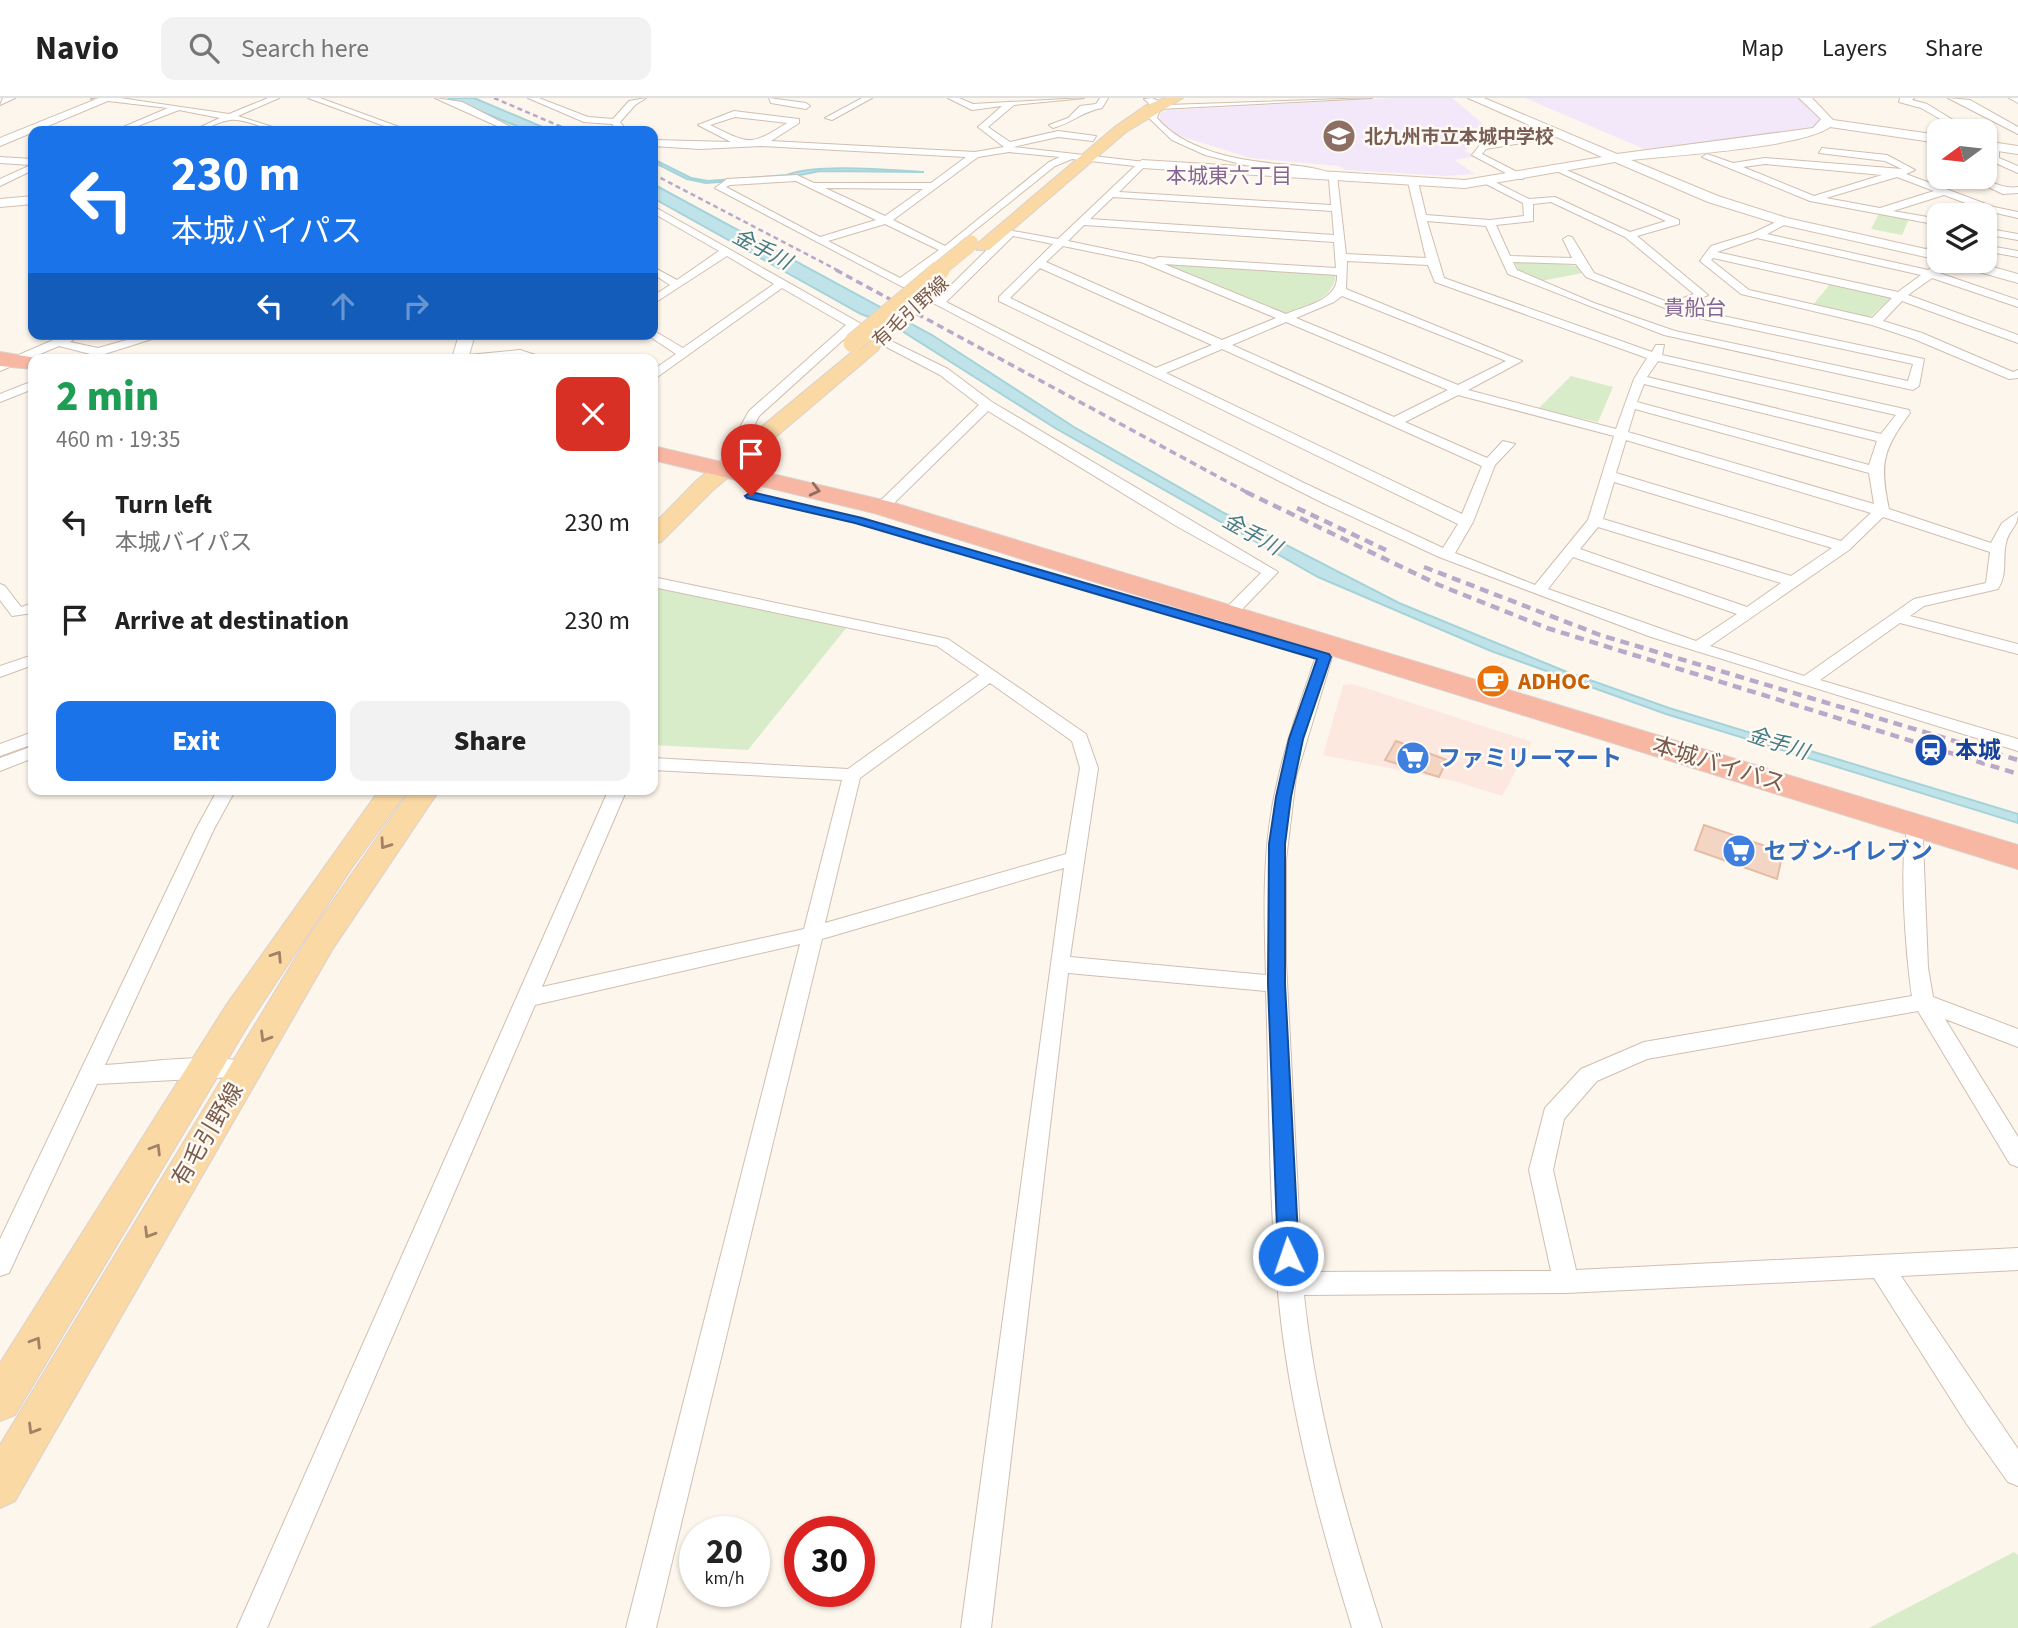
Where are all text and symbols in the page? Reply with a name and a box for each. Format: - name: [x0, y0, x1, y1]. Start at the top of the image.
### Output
- search box: [161, 17, 651, 80]
- text: Navio: [35, 25, 119, 72]
- icon: search: [185, 29, 223, 67]
- text: Search here: [241, 30, 369, 67]
- text: Map: [1741, 31, 1784, 66]
- text: Layers: [1822, 31, 1887, 66]
- text: Share: [1925, 31, 1983, 66]
- school or university icon: 北九州市立本城中学校: [1320, 117, 1358, 155]
- north arrow: [1927, 119, 1997, 189]
- map controls: [1927, 119, 1997, 273]
- place label: 北九州市立本城中学校: [1364, 124, 1554, 151]
- text: 230 m: [171, 140, 300, 210]
- icon: left: [56, 154, 147, 245]
- district label: 本城東六丁目: [1166, 161, 1292, 191]
- button: layers: [1927, 203, 1997, 273]
- text: 本城バイパス: [171, 209, 362, 255]
- water label: 金手川: [727, 221, 799, 278]
- street label: 有毛引野線: [867, 270, 955, 354]
- icon: left: [251, 287, 289, 325]
- icon: ahead: [324, 287, 362, 325]
- icon: right: [397, 287, 435, 325]
- district label: 貴船台: [1664, 293, 1727, 323]
- text: 2 min: [56, 367, 159, 427]
- button: close: [556, 377, 630, 451]
- text: 460 m · 19:35: [56, 423, 180, 456]
- pin: [721, 424, 781, 496]
- icon: arrive: [732, 435, 770, 473]
- one-way arrow: [808, 482, 820, 497]
- text: Turn left: [115, 486, 212, 523]
- icon: left: [56, 503, 94, 541]
- text: 230 m: [564, 504, 630, 541]
- water label: 金手川: [1217, 506, 1289, 563]
- text: 本城バイパス: [115, 526, 253, 559]
- icon: arrive: [56, 601, 94, 639]
- text: Arrive at destination: [115, 602, 349, 639]
- text: 230 m: [564, 602, 630, 639]
- cafe icon: ADHOC: [1474, 662, 1512, 700]
- place label: ADHOC: [1517, 665, 1590, 698]
- button: Exit: [56, 701, 336, 781]
- button: Share: [350, 701, 630, 781]
- water label: 金手川: [1743, 719, 1814, 768]
- street label: 本城バイパス: [1648, 729, 1789, 800]
- station icon: 本城: [1912, 731, 1950, 769]
- place label: 本城: [1955, 734, 2001, 767]
- supermarket icon: ファミリーマート: [1394, 739, 1432, 777]
- place label: ファミリーマート: [1438, 742, 1622, 775]
- supermarket icon: セブン-イレブン: [1720, 832, 1758, 870]
- place label: セブン-イレブン: [1764, 835, 1933, 868]
- one-way arrow: [381, 836, 393, 849]
- one-way arrow: [268, 951, 281, 964]
- one-way arrow: [260, 1030, 273, 1043]
- street label: 有毛引野線: [164, 1076, 251, 1192]
- one-way arrow: [147, 1144, 160, 1157]
- position arrow: [1251, 1219, 1325, 1293]
- one-way arrow: [144, 1226, 157, 1238]
- one-way arrow: [27, 1337, 40, 1350]
- one-way arrow: [29, 1421, 42, 1434]
- speed limit sign: 30: [784, 1516, 875, 1607]
- text: 20: [706, 1527, 743, 1577]
- text: km/h: [705, 1566, 744, 1591]

